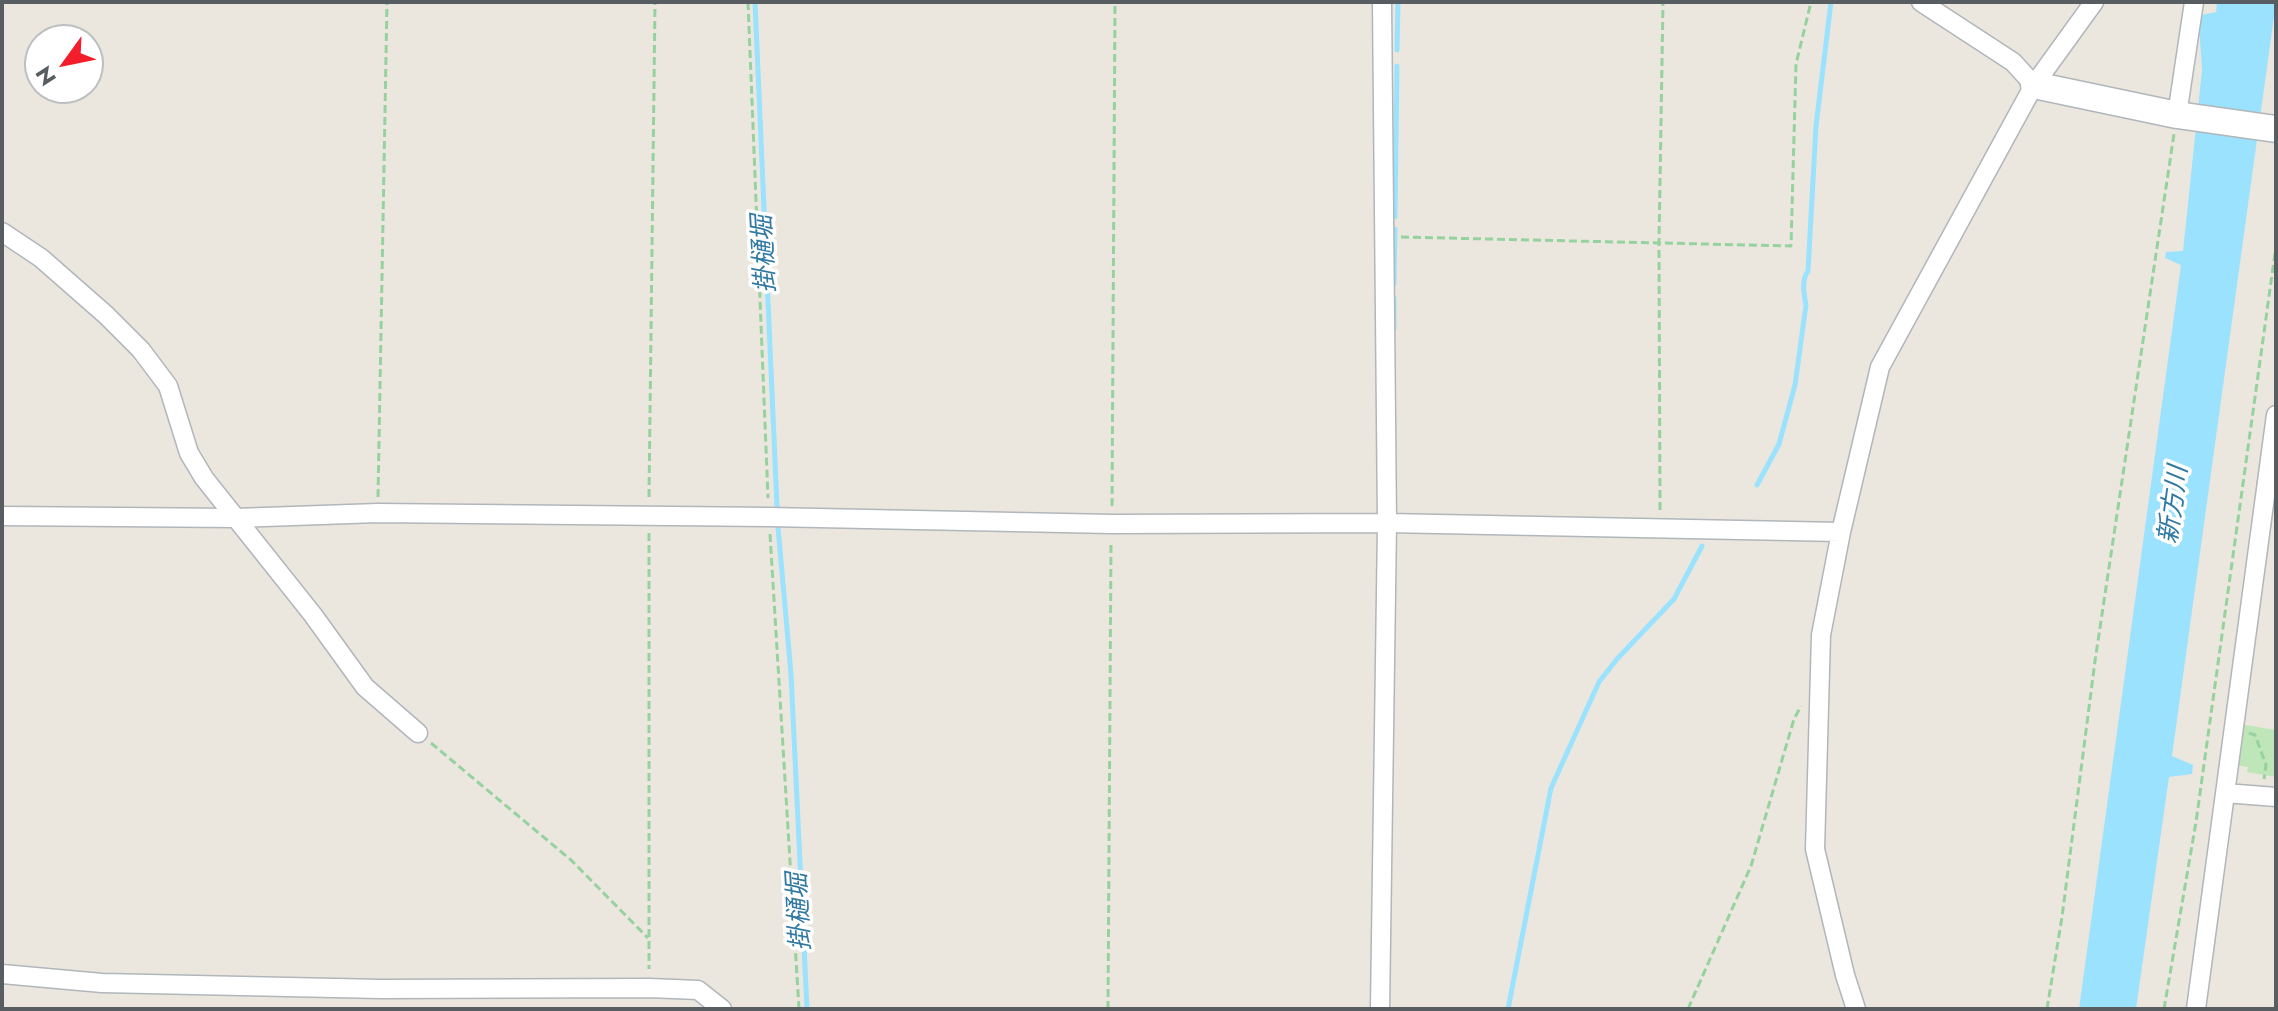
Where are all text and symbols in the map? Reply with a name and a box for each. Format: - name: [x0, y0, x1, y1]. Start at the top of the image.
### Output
- north arrow: [24, 24, 104, 104]
- text: N: [27, 60, 64, 92]
- water label: 掛樋堀: [748, 214, 784, 294]
- water label: 新方川: [2154, 464, 2196, 546]
- water label: 掛樋堀: [783, 872, 819, 952]

